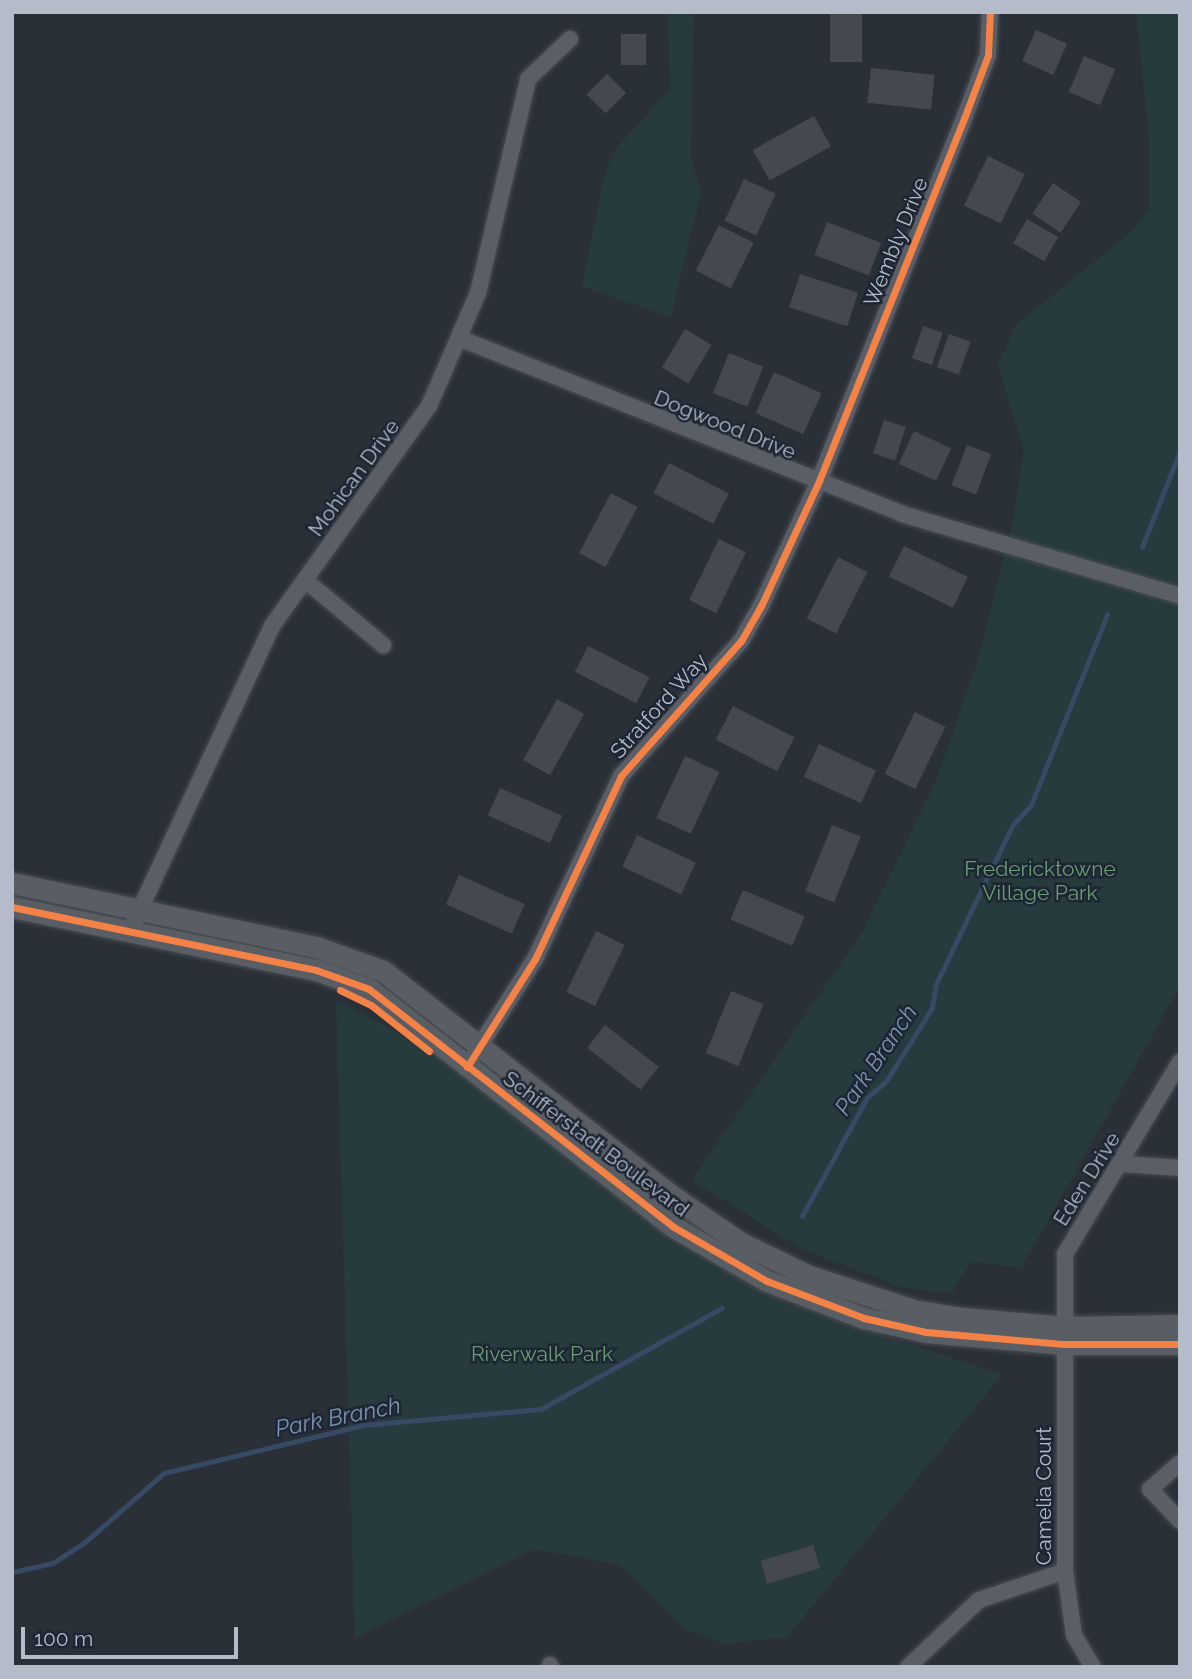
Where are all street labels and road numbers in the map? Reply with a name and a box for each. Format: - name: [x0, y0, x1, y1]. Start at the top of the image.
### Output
- street label: Wembly Drive: [859, 174, 933, 310]
- street label: Dogwood Drive: [650, 385, 800, 465]
- street label: Mohican Drive: [303, 415, 405, 541]
- street label: Stratford Way: [605, 648, 713, 764]
- street label: Schifferstadt Boulevard: [498, 1066, 694, 1222]
- street label: Eden Drive: [1048, 1128, 1126, 1230]
- street label: Camelia Court: [1031, 1427, 1057, 1565]

